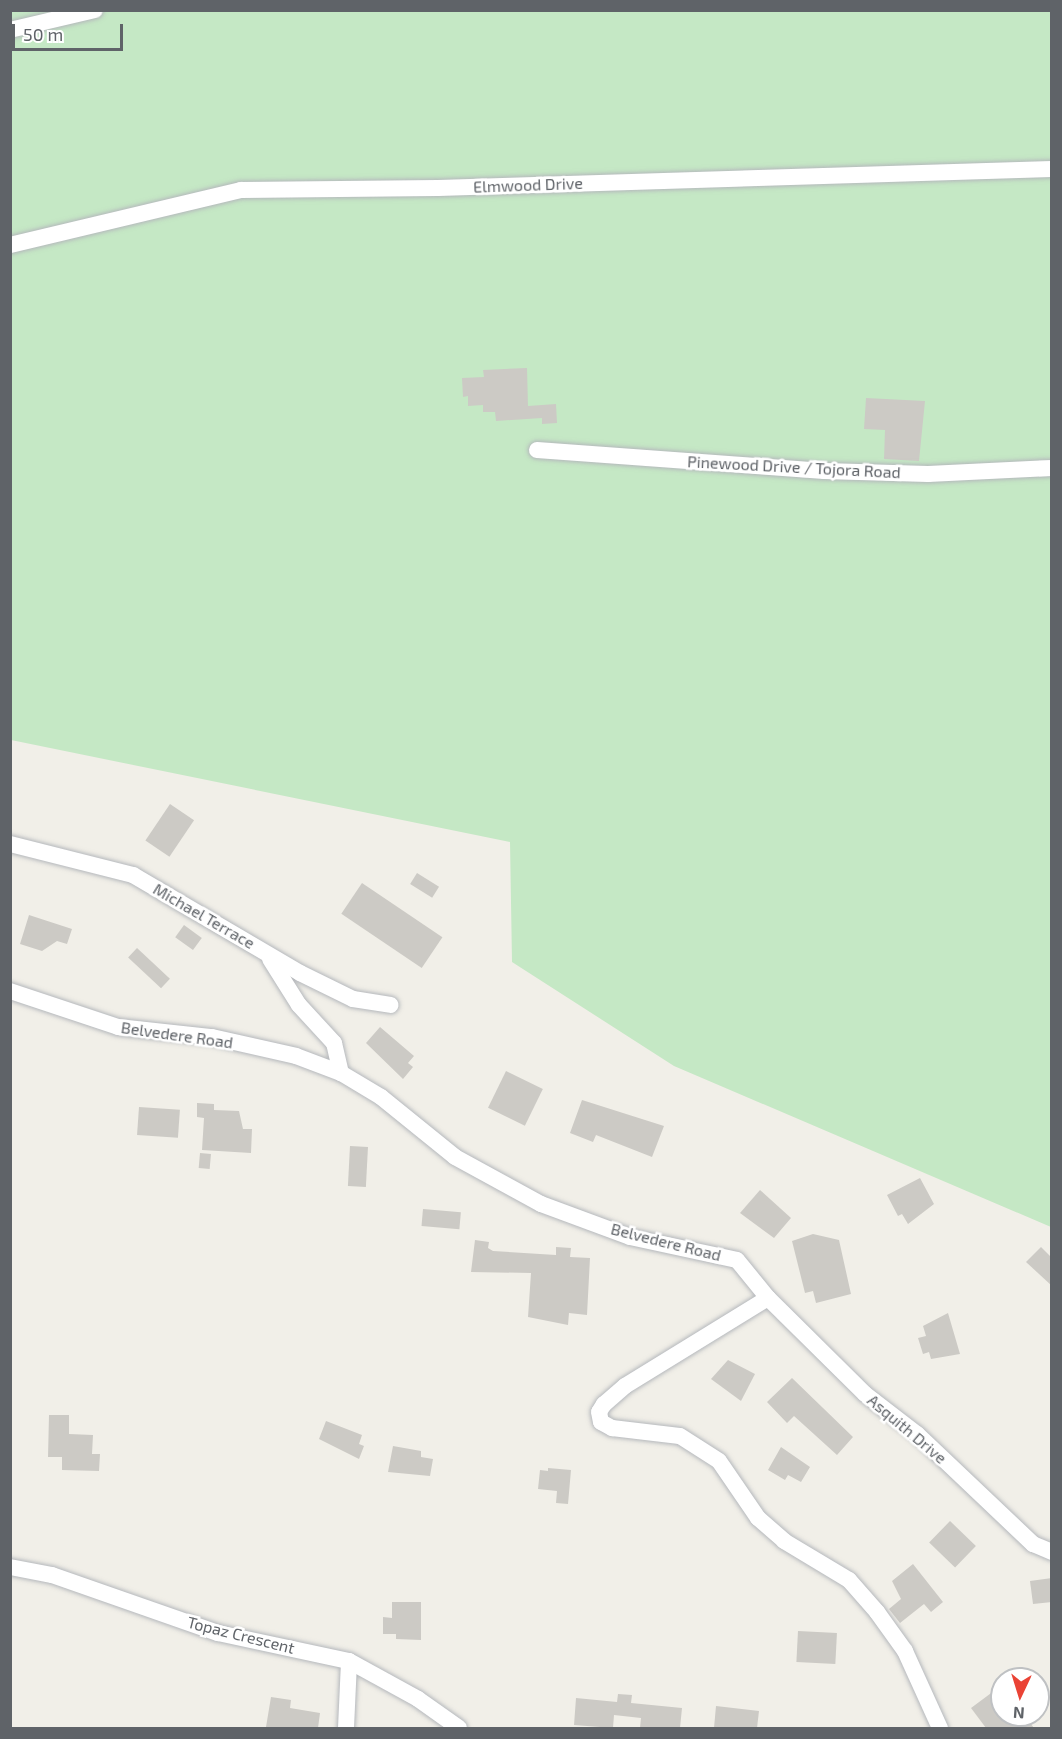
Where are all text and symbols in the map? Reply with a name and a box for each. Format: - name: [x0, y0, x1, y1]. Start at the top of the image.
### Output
- scale bar: [15, 12, 126, 50]
- text: 50 m: [23, 23, 63, 45]
- street label: Elmwood Drive: [473, 173, 583, 197]
- street label: Pinewood Drive / Tojora Road: [687, 452, 901, 482]
- street label: Michael Terrace: [149, 879, 259, 953]
- street label: Belvedere Road: [120, 1018, 234, 1052]
- street label: Belvedere Road: [609, 1219, 723, 1265]
- street label: Asquith Drive: [864, 1390, 950, 1468]
- street label: Topaz Crescent: [185, 1612, 297, 1658]
- north arrow: [990, 1667, 1050, 1727]
- text: N: [1012, 1704, 1025, 1723]

